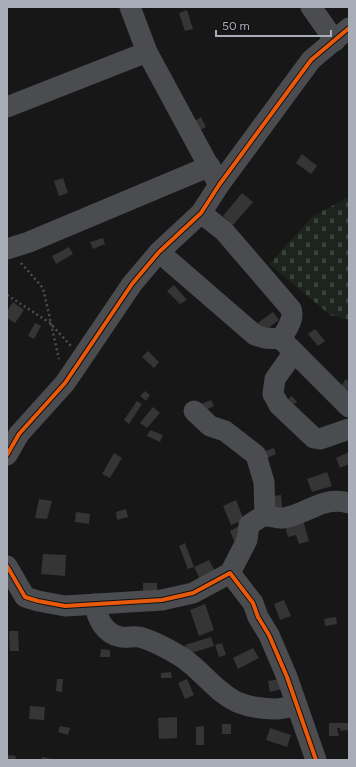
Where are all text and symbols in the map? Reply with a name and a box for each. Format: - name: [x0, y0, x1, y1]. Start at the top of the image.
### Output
- scale bar: [216, 12, 331, 38]
- text: 50 m: [222, 19, 250, 33]

